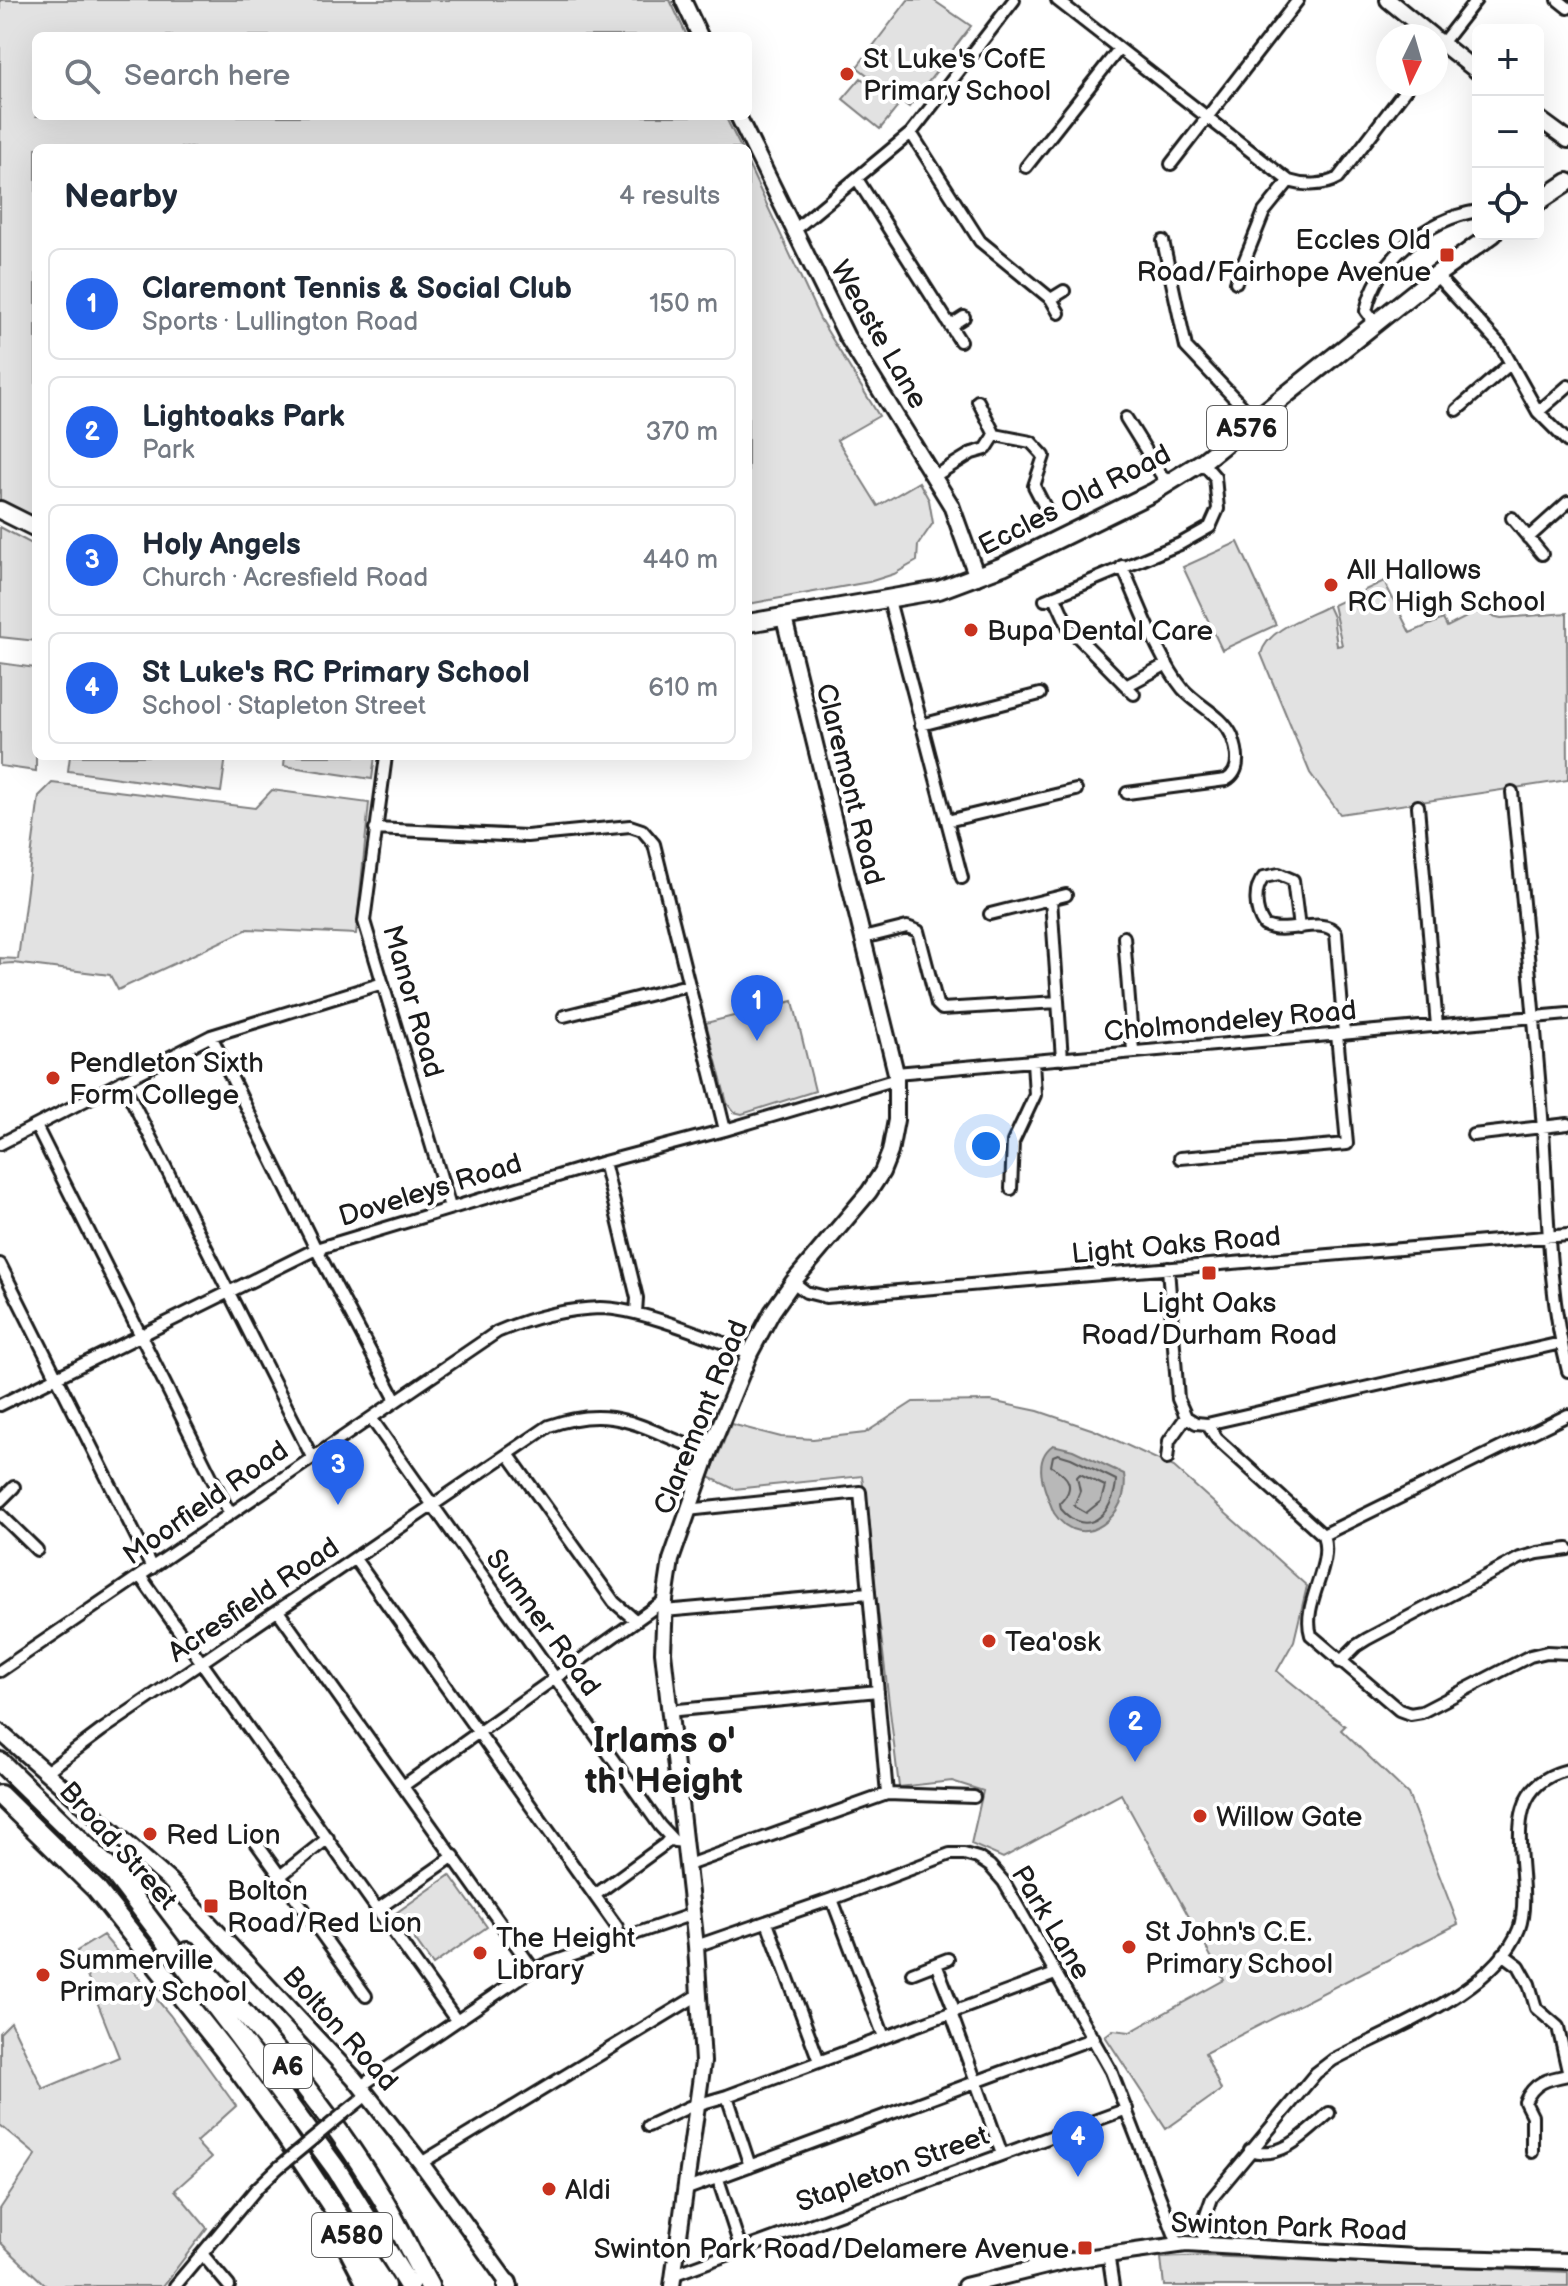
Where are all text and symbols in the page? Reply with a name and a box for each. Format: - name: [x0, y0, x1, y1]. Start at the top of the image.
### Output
- north arrow: [1376, 24, 1448, 96]
- map controls: [1472, 24, 1544, 240]
- button: +: [1472, 24, 1544, 96]
- search box: [32, 32, 752, 120]
- place label: St Luke's CofE Primary School: [863, 43, 1051, 108]
- icon: search: [60, 54, 104, 98]
- text: Search here: [124, 58, 290, 94]
- marker: St Luke's CofE Primary School: [838, 65, 856, 83]
- button: −: [1472, 96, 1544, 168]
- button: locate: [1472, 168, 1544, 240]
- text: Nearby: [64, 176, 178, 217]
- text: 4 results: [619, 181, 720, 212]
- place label: Eccles Old Road/Fairhope Avenue: [1137, 224, 1431, 289]
- marker: Eccles Old Road/Fairhope Avenue: [1438, 246, 1456, 264]
- street label: Weaste Lane: [823, 255, 934, 415]
- text: Claremont Tennis & Social Club: [142, 271, 572, 307]
- text: 1: [87, 289, 97, 320]
- text: 150 m: [649, 289, 718, 320]
- text: Sports · Lullington Road: [142, 307, 418, 338]
- text: Lightoaks Park: [142, 399, 345, 435]
- road number: A576: [1207, 406, 1287, 450]
- text: 2: [84, 417, 100, 448]
- text: 370 m: [645, 417, 718, 448]
- text: Park: [142, 435, 194, 466]
- street label: Eccles Old Road: [973, 438, 1176, 563]
- text: Holy Angels: [142, 527, 301, 563]
- text: 3: [84, 545, 100, 576]
- text: 440 m: [642, 545, 718, 576]
- place label: All Hallows RC High School: [1347, 554, 1545, 619]
- text: Church · Acresfield Road: [142, 563, 428, 594]
- marker: All Hallows RC High School: [1322, 576, 1340, 594]
- place label: Bupa Dental Care: [987, 615, 1213, 648]
- marker: Bupa Dental Care: [962, 621, 980, 639]
- text: St Luke's RC Primary School: [142, 655, 530, 691]
- text: 4: [84, 673, 100, 704]
- text: 610 m: [648, 673, 718, 704]
- street label: Claremont Road: [809, 680, 891, 889]
- text: School · Stapleton Street: [142, 691, 426, 722]
- street label: Manor Road: [375, 921, 450, 1081]
- pin: 1: [731, 975, 783, 1041]
- street label: Cholmondeley Road: [1102, 994, 1358, 1049]
- place label: Pendleton Sixth Form College: [69, 1047, 264, 1112]
- marker: Pendleton Sixth Form College: [44, 1069, 62, 1087]
- your location: [966, 1126, 1006, 1166]
- street label: Doveleys Road: [335, 1147, 526, 1234]
- street label: Light Oaks Road: [1070, 1220, 1282, 1271]
- marker: Light Oaks Road/Durham Road: [1200, 1264, 1218, 1282]
- place label: Light Oaks Road/Durham Road: [1081, 1287, 1337, 1352]
- street label: Claremont Road: [647, 1316, 755, 1520]
- street label: Moorfield Road: [117, 1434, 295, 1572]
- pin: 3: [312, 1439, 364, 1505]
- street label: Acresfield Road: [162, 1531, 346, 1670]
- street label: Sumner Road: [478, 1543, 607, 1703]
- place label: Tea'osk: [1005, 1626, 1101, 1659]
- marker: Tea'osk: [980, 1632, 998, 1650]
- pin: 2: [1109, 1696, 1161, 1762]
- district label: Irlams o' th' Height: [584, 1720, 743, 1804]
- street label: Broad Street: [52, 1775, 184, 1917]
- place label: Willow Gate: [1216, 1801, 1362, 1834]
- marker: Willow Gate: [1191, 1807, 1209, 1825]
- place label: Red Lion: [166, 1819, 280, 1852]
- marker: Red Lion: [141, 1825, 159, 1843]
- street label: Park Lane: [1004, 1860, 1098, 1986]
- place label: Bolton Road/Red Lion: [227, 1875, 422, 1940]
- marker: Bolton Road/Red Lion: [202, 1897, 220, 1915]
- place label: St John's C.E. Primary School: [1145, 1916, 1333, 1981]
- place label: The Height Library: [496, 1922, 636, 1987]
- marker: St John's C.E. Primary School: [1120, 1938, 1138, 1956]
- place label: Summerville Primary School: [59, 1944, 247, 2009]
- marker: The Height Library: [471, 1944, 489, 1962]
- street label: Bolton Road: [275, 1960, 404, 2098]
- marker: Summerville Primary School: [34, 1966, 52, 1984]
- road number: A6: [264, 2044, 312, 2088]
- pin: 4: [1052, 2111, 1104, 2177]
- street label: Stapleton Street: [792, 2119, 994, 2220]
- place label: Aldi: [565, 2174, 611, 2207]
- marker: Aldi: [540, 2180, 558, 2198]
- street label: Swinton Park Road: [1170, 2207, 1408, 2248]
- road number: A580: [312, 2213, 392, 2257]
- place label: Swinton Park Road/Delamere Avenue: [594, 2233, 1069, 2266]
- marker: Swinton Park Road/Delamere Avenue: [1076, 2239, 1094, 2257]

